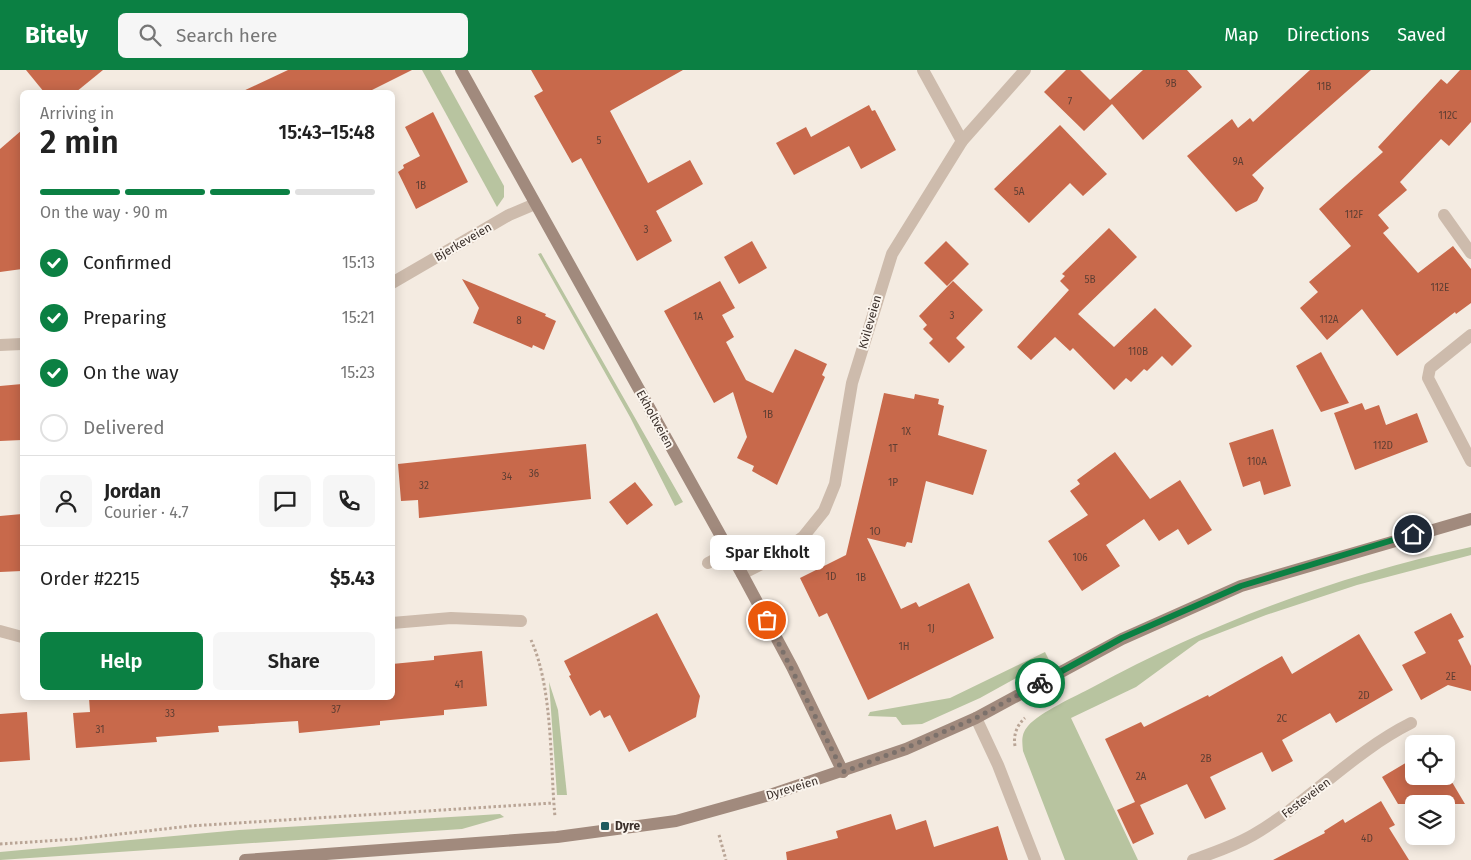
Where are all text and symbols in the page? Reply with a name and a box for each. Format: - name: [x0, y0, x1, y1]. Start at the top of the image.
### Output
- search box: [118, 13, 468, 58]
- text: Bitely: [25, 21, 88, 49]
- icon: search: [136, 21, 164, 49]
- text: Search here: [176, 24, 277, 47]
- text: Map: [1224, 24, 1259, 46]
- text: Directions: [1287, 24, 1369, 46]
- text: Saved: [1397, 24, 1446, 46]
- house number: 9B: [1165, 78, 1177, 90]
- house number: 11B: [1317, 81, 1331, 93]
- house number: 7: [1068, 96, 1073, 108]
- text: Arriving in: [40, 104, 114, 123]
- house number: 112C: [1439, 110, 1458, 122]
- text: 15:43–15:48: [279, 121, 375, 144]
- text: 2 min: [40, 123, 119, 161]
- house number: 5: [596, 135, 602, 147]
- house number: 9A: [1233, 156, 1244, 168]
- house number: 1B: [416, 180, 426, 192]
- house number: 5A: [1014, 186, 1025, 198]
- text: On the way · 90 m: [40, 203, 168, 222]
- house number: 112F: [1345, 209, 1363, 221]
- street label: Bjerkeveien: [432, 220, 494, 264]
- house number: 3: [644, 224, 649, 236]
- icon: check: [40, 249, 68, 277]
- text: Confirmed: [83, 251, 172, 274]
- text: 15:13: [342, 253, 375, 272]
- house number: 5B: [1084, 274, 1096, 286]
- house number: 112E: [1431, 282, 1449, 294]
- street label: Kvileveien: [856, 293, 884, 351]
- icon: check: [40, 304, 68, 332]
- text: Preparing: [83, 306, 166, 329]
- text: 15:21: [342, 308, 375, 327]
- house number: 3: [950, 310, 955, 322]
- house number: 1A: [693, 311, 703, 323]
- house number: 112A: [1319, 314, 1339, 326]
- house number: 8: [516, 315, 522, 327]
- house number: 110B: [1128, 346, 1148, 358]
- icon: check: [40, 359, 68, 387]
- text: On the way: [83, 361, 179, 384]
- text: 15:23: [340, 363, 375, 382]
- street label: Ekholtveien: [633, 388, 677, 450]
- house number: 1B: [763, 409, 773, 421]
- text: Delivered: [83, 416, 165, 439]
- house number: 1X: [901, 426, 911, 438]
- house number: 112D: [1373, 440, 1393, 452]
- house number: 1T: [888, 443, 899, 455]
- house number: 110A: [1247, 456, 1267, 468]
- house number: 36: [529, 468, 539, 480]
- house number: 34: [502, 471, 513, 483]
- button: person: [40, 475, 92, 527]
- button: chat: [259, 475, 311, 527]
- button: phone: [323, 475, 375, 527]
- house number: 1P: [888, 477, 898, 489]
- text: Jordan: [104, 480, 161, 503]
- house number: 32: [419, 480, 429, 492]
- text: Courier · 4.7: [104, 503, 189, 522]
- pin: [1392, 513, 1434, 555]
- icon: home: [1399, 520, 1427, 548]
- house number: 1O: [869, 526, 881, 538]
- callout: Spar Ekholt: [710, 535, 824, 570]
- text: Spar Ekholt: [726, 543, 809, 562]
- house number: 106: [1072, 552, 1088, 564]
- text: Order #2215: [40, 567, 140, 590]
- text: $5.43: [330, 567, 375, 590]
- house number: 1D: [826, 571, 836, 583]
- house number: 1B: [856, 572, 866, 584]
- pin: [746, 599, 788, 641]
- icon: bag: [753, 606, 781, 634]
- house number: 1J: [927, 623, 935, 635]
- button: Help: [40, 632, 203, 690]
- button: Share: [213, 632, 375, 690]
- house number: 1H: [898, 641, 910, 653]
- courier: [1015, 658, 1065, 708]
- icon: bike: [1026, 669, 1054, 697]
- house number: 2E: [1446, 671, 1456, 683]
- house number: 41: [454, 679, 464, 691]
- house number: 2D: [1358, 690, 1370, 702]
- house number: 37: [331, 704, 341, 716]
- house number: 33: [165, 708, 175, 720]
- house number: 2C: [1277, 713, 1288, 725]
- house number: 31: [95, 724, 105, 736]
- map controls: [1405, 735, 1455, 845]
- button: locate: [1405, 735, 1455, 785]
- house number: 2B: [1200, 753, 1212, 765]
- house number: 2A: [1136, 771, 1147, 783]
- street label: Dyreveien: [764, 773, 820, 803]
- street label: Festeveien: [1279, 775, 1333, 821]
- button: layers: [1405, 795, 1455, 845]
- place label: Dyre: [615, 819, 640, 833]
- marker: Dyre: [599, 820, 611, 832]
- house number: 4D: [1361, 833, 1373, 845]

